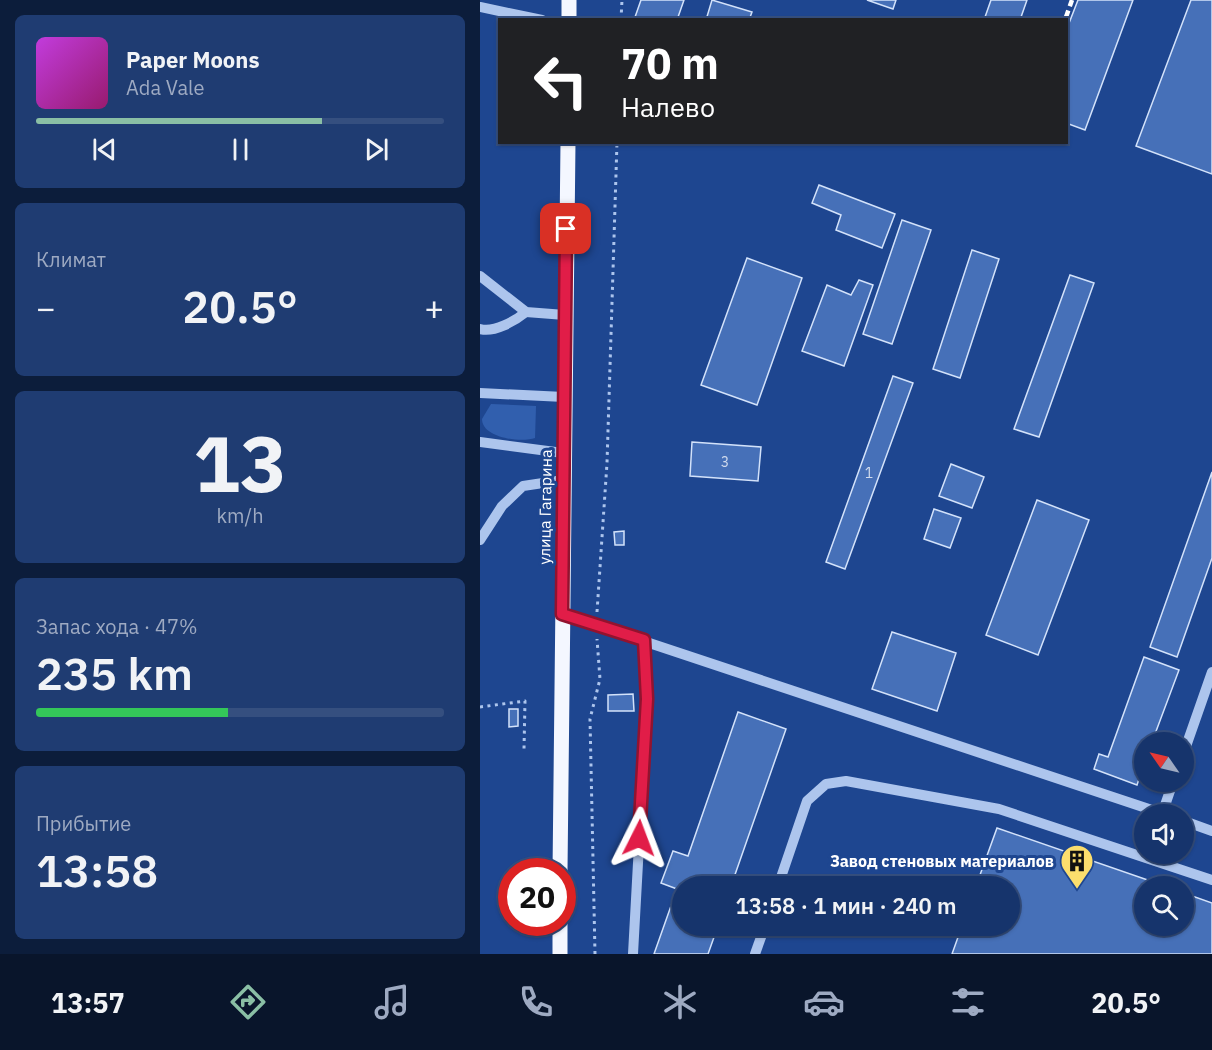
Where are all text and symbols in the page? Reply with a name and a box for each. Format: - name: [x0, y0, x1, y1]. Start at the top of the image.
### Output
- text: 70 m: [621, 36, 719, 91]
- icon: left: [522, 42, 600, 120]
- text: Paper Moons: [126, 45, 259, 74]
- text: Ada Vale: [126, 74, 205, 101]
- text: Налево: [621, 89, 715, 124]
- icon: previous: [88, 133, 121, 166]
- icon: pause: [224, 133, 257, 166]
- icon: next: [360, 133, 393, 166]
- pin: [540, 203, 591, 254]
- icon: arrive: [549, 212, 582, 245]
- text: Климат: [36, 246, 106, 273]
- text: 20.5°: [182, 277, 298, 335]
- text: −: [36, 286, 56, 329]
- text: +: [424, 286, 444, 329]
- text: 13: [193, 412, 287, 513]
- street label: улица Гагарина: [534, 449, 556, 565]
- house number: 3: [721, 453, 729, 471]
- house number: 1: [865, 464, 873, 482]
- text: km/h: [216, 502, 264, 529]
- text: Запас хода · 47%: [36, 613, 198, 640]
- text: 235 km: [36, 644, 193, 702]
- north arrow: [1134, 732, 1194, 792]
- map controls: [1134, 732, 1194, 936]
- button: sound: [1134, 804, 1194, 864]
- position arrow: [607, 806, 671, 870]
- text: Прибытие: [36, 810, 131, 837]
- text: 13:58: [36, 841, 158, 899]
- building icon: Завод стеновых материалов: [1059, 843, 1095, 890]
- place label: Завод стеновых материалов: [830, 851, 1054, 871]
- speed limit sign: 20: [498, 858, 576, 936]
- button: search: [1134, 876, 1194, 936]
- text: 13:58 · 1 мин · 240 m: [735, 891, 957, 920]
- icon: directions: [227, 981, 269, 1023]
- icon: music: [371, 981, 413, 1023]
- icon: phone: [515, 981, 557, 1023]
- icon: climate: [659, 981, 701, 1023]
- icon: car: [803, 981, 845, 1023]
- icon: filters: [947, 981, 989, 1023]
- text: 13:57: [51, 985, 125, 1020]
- text: 20.5°: [1091, 985, 1161, 1020]

